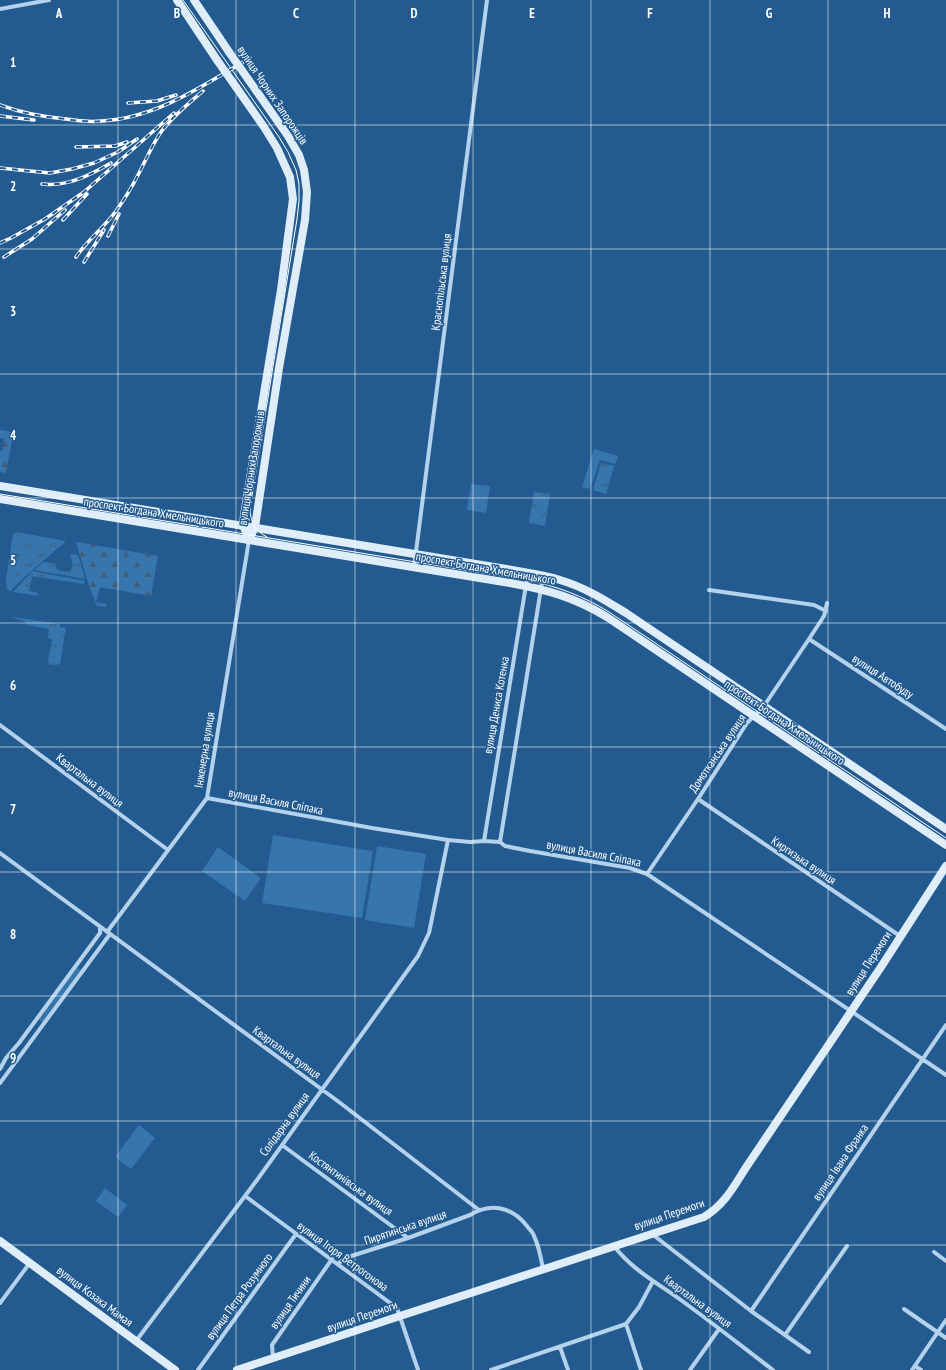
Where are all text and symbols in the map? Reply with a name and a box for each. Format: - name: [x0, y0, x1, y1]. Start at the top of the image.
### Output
- text: A: [55, 5, 63, 22]
- text: B: [174, 5, 180, 22]
- text: C: [293, 5, 299, 22]
- text: D: [411, 5, 418, 22]
- text: E: [529, 5, 535, 22]
- text: F: [647, 5, 653, 22]
- text: G: [766, 5, 773, 22]
- text: H: [884, 5, 891, 22]
- street label: вулиця Чорних Запорожців: [234, 43, 312, 147]
- text: 1: [10, 54, 16, 71]
- text: 2: [10, 178, 16, 195]
- street label: Краснопільська вулиця: [428, 232, 454, 331]
- text: 3: [10, 303, 16, 320]
- street label: вулиця Чорних Запорожців: [235, 410, 267, 526]
- text: 4: [10, 427, 17, 444]
- street label: проспект Богдана Хмельницького: [83, 493, 225, 531]
- street label: проспект Богдана Хмельницького: [415, 548, 557, 588]
- text: 5: [10, 552, 16, 569]
- street label: вулиця Автобуду: [850, 651, 917, 702]
- street label: вулиця Дениса Котенка: [480, 655, 512, 755]
- street label: проспект Богдана Хмельницького: [722, 676, 848, 768]
- text: 6: [10, 677, 16, 694]
- street label: Інженерна вулиця: [191, 711, 217, 789]
- street label: Домотканська вулиця: [685, 711, 749, 795]
- street label: Квартальна вулиця: [53, 750, 127, 810]
- street label: вулиця Василя Сліпака: [228, 784, 325, 818]
- text: 7: [10, 801, 16, 818]
- street label: Киргизька вулиця: [769, 833, 840, 887]
- street label: вулиця Василя Сліпака: [546, 836, 643, 870]
- text: 8: [10, 926, 16, 943]
- street label: вулиця Перемоги: [842, 928, 894, 998]
- street label: Квартальна вулиця: [250, 1022, 324, 1082]
- text: 9: [10, 1050, 16, 1067]
- street label: Солідарна вулиця: [256, 1089, 312, 1159]
- street label: вулиця Івана Франка: [809, 1121, 871, 1203]
- street label: Костянтинівська вулиця: [306, 1147, 396, 1219]
- street label: вулиця Перемоги: [632, 1195, 706, 1233]
- street label: Пирятинська вулиця: [362, 1206, 448, 1248]
- street label: вулиця Ігоря Ветрогонова: [294, 1218, 392, 1294]
- street label: вулиця Петра Розумного: [202, 1250, 276, 1342]
- street label: вулиця Козака Мамая: [54, 1262, 136, 1330]
- street label: Квартальна вулиця: [661, 1271, 735, 1331]
- street label: вулиця Тичини: [266, 1272, 314, 1332]
- street label: вулиця Перемоги: [325, 1297, 399, 1335]

